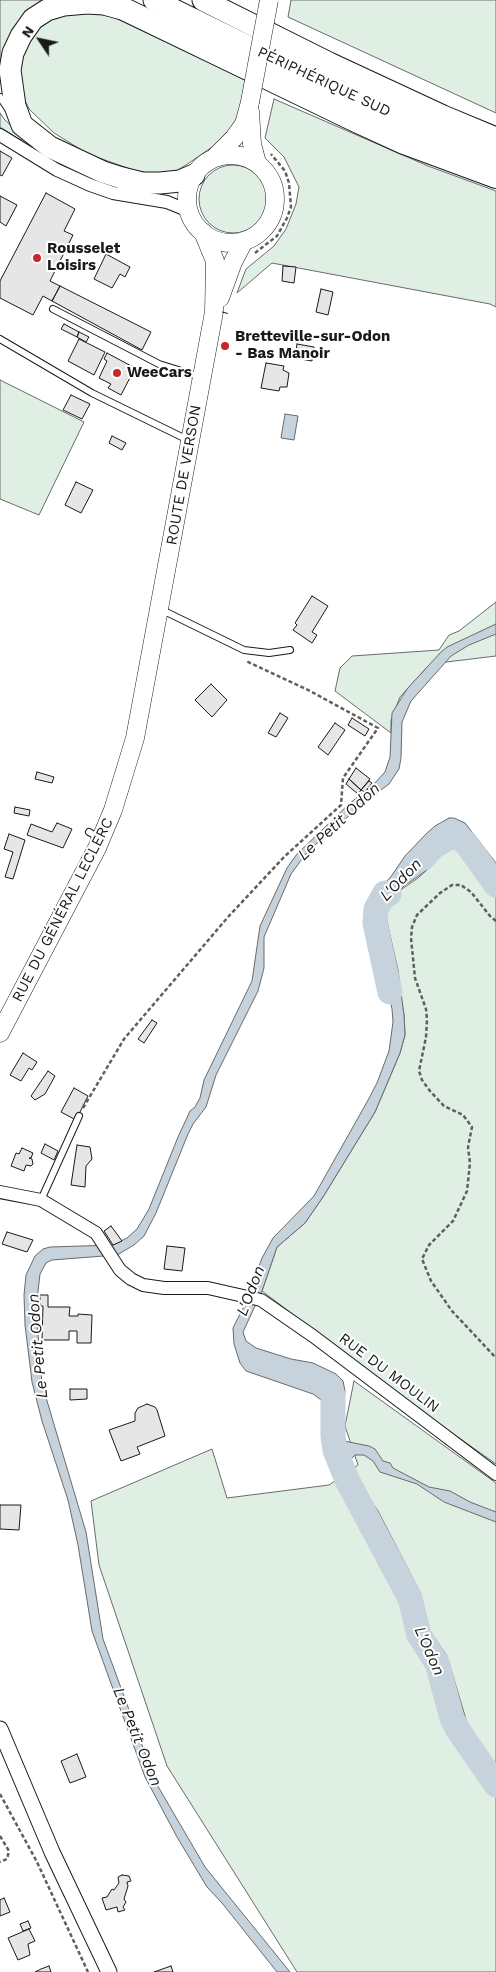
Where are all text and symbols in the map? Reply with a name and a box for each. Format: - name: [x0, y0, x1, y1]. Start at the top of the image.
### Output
- north arrow: [15, 15, 65, 65]
- text: N: [18, 23, 37, 40]
- street label: PÉRIPHÉRIQUE SUD: [255, 43, 393, 121]
- place label: Rousselet Loisirs: [47, 240, 120, 275]
- marker: Rousselet Loisirs: [31, 252, 43, 264]
- place label: Bretteville-sur-Odon - Bas Manoir: [235, 328, 390, 363]
- marker: Bretteville-sur-Odon - Bas Manoir: [219, 340, 231, 352]
- place label: WeeCars: [127, 364, 192, 382]
- marker: WeeCars: [111, 367, 123, 379]
- street label: ROUTE DE VERSON: [163, 403, 205, 547]
- water label: Le Petit Odon: [294, 779, 384, 865]
- street label: RUE DU GÉNÉRAL LECLERC: [9, 815, 117, 1005]
- water label: L'Odon: [376, 855, 426, 905]
- water label: L'Odon: [233, 1263, 269, 1319]
- water label: Le Petit Odon: [24, 1293, 52, 1399]
- street label: RUE DU MOULIN: [335, 1329, 443, 1417]
- water label: L'Odon: [410, 1623, 448, 1679]
- water label: Le Petit Odon: [108, 1685, 166, 1789]

